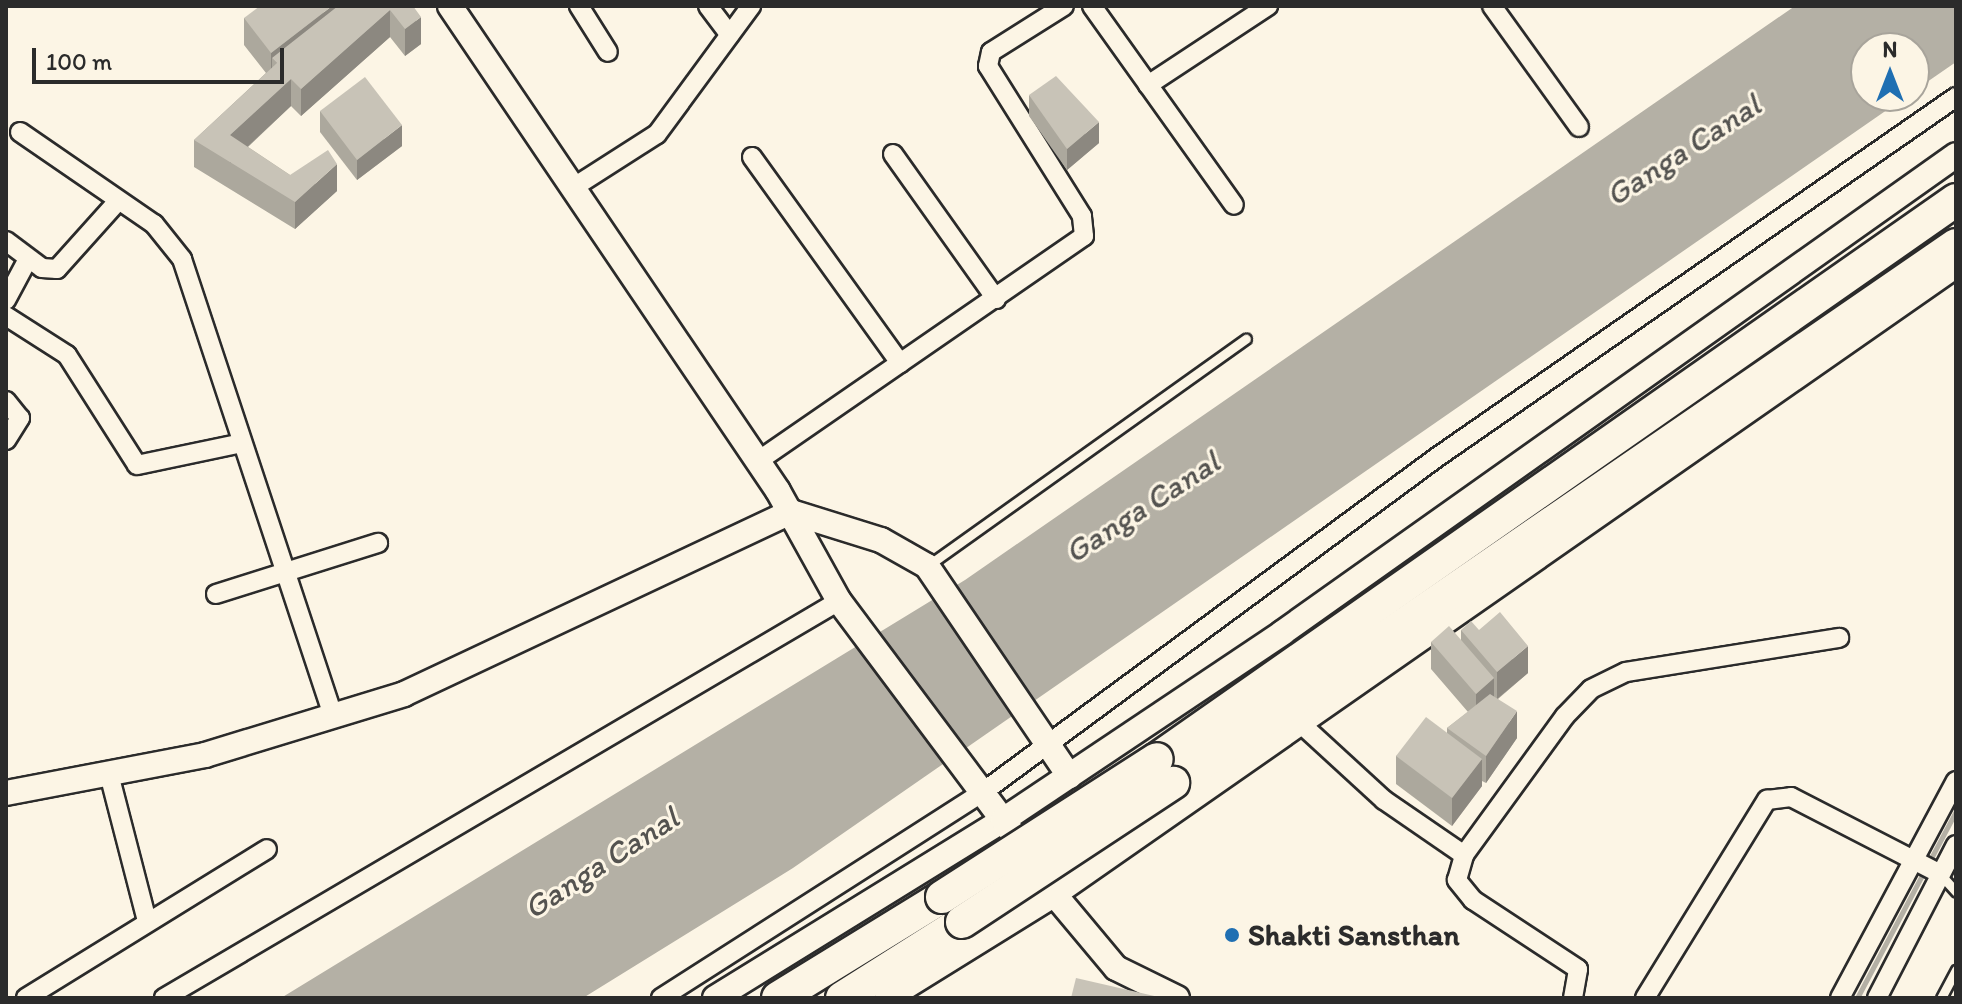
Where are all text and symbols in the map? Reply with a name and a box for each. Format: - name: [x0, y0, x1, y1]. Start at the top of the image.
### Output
- scale bar: [36, 32, 288, 82]
- north arrow: [1850, 32, 1930, 112]
- text: N: [1883, 36, 1897, 63]
- text: 100 m: [46, 47, 112, 76]
- water label: Ganga Canal: [1599, 86, 1767, 214]
- water label: Ganga Canal: [1058, 443, 1226, 571]
- water label: Ganga Canal: [517, 799, 685, 927]
- place label: Shakti Sansthan: [1248, 917, 1459, 953]
- marker: Shakti Sansthan: [1223, 926, 1241, 944]

